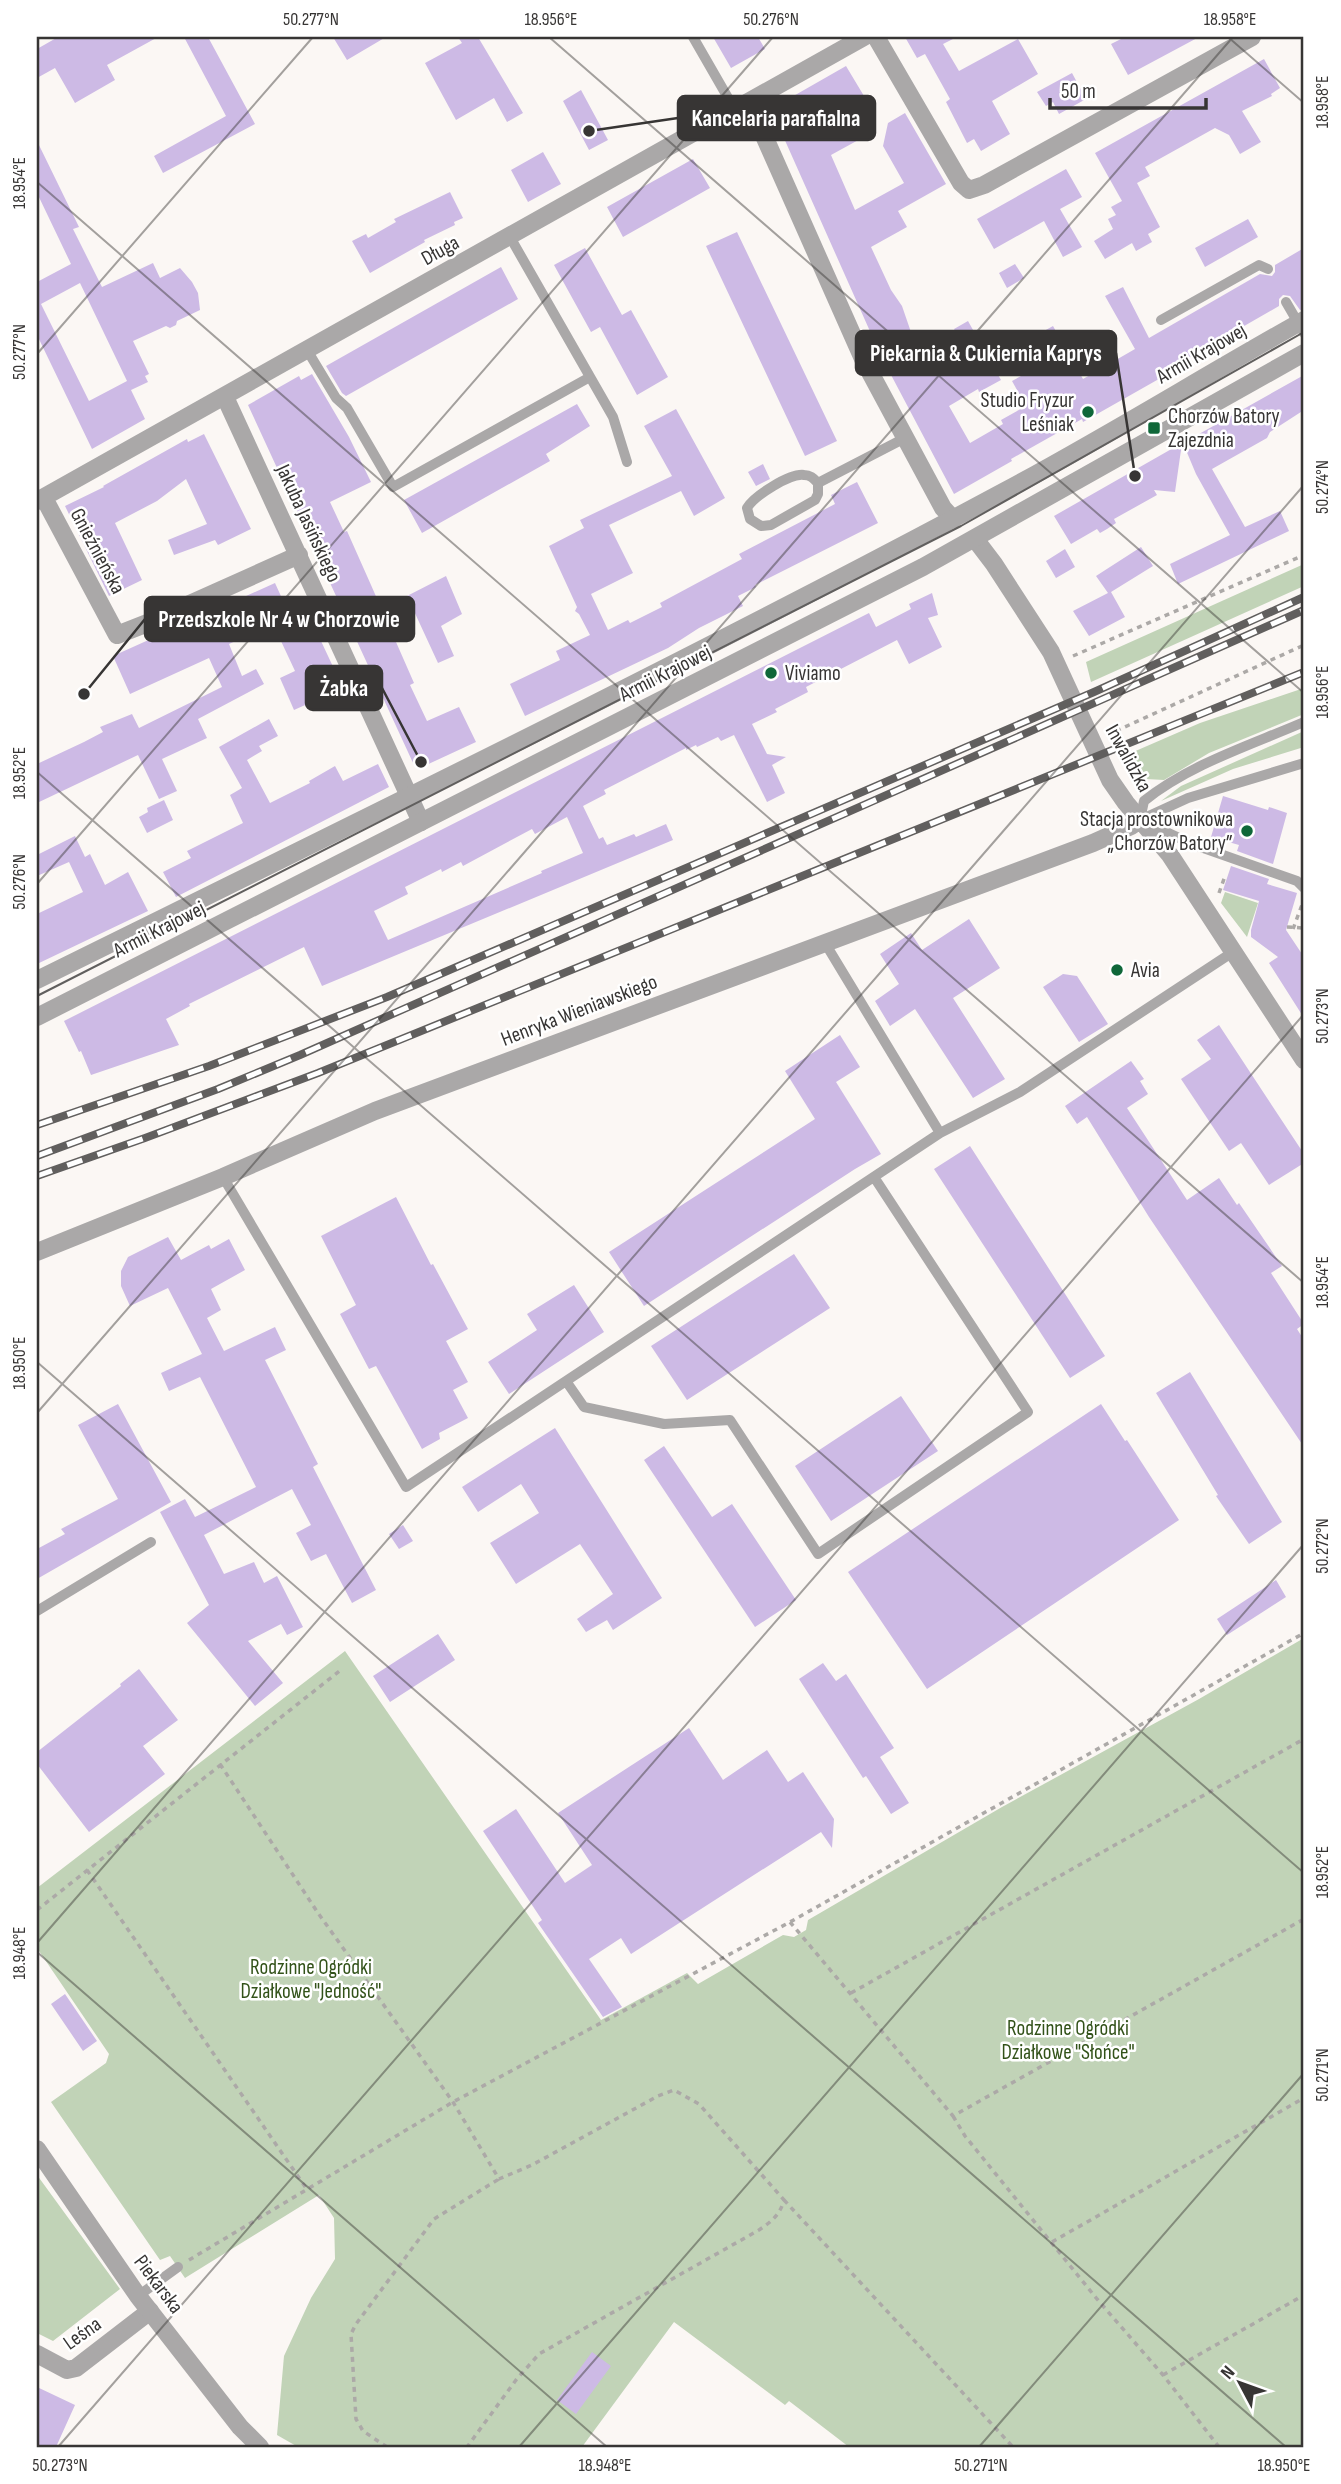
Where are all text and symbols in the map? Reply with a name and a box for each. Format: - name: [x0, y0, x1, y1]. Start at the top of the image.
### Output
- text: 50.277°N: [283, 9, 339, 30]
- text: 18.956°E: [525, 9, 577, 30]
- text: 50.276°N: [743, 9, 799, 30]
- text: 18.958°E: [1204, 9, 1256, 30]
- scale bar: [1050, 66, 1206, 110]
- text: 18.958°E: [1312, 76, 1333, 128]
- text: 50 m: [1061, 79, 1096, 104]
- callout: Kancelaria parafialna: [678, 96, 875, 140]
- text: Kancelaria parafialna: [691, 105, 861, 133]
- text: 18.954°E: [9, 157, 30, 209]
- street label: Długa: [417, 230, 463, 271]
- street label: Armii Krajowej: [1151, 318, 1251, 390]
- text: 50.277°N: [9, 324, 30, 380]
- callout: Piekarnia & Cukiernia Kaprys: [856, 331, 1116, 375]
- text: Piekarnia & Cukiernia Kaprys: [870, 340, 1102, 368]
- place label: Studio Fryzur Leśniak: [980, 388, 1074, 437]
- marker: Studio Fryzur Leśniak: [1080, 404, 1096, 420]
- place label: Chorzów Batory Zajezdnia: [1168, 404, 1280, 453]
- marker: Chorzów Batory Zajezdnia: [1146, 420, 1162, 436]
- street label: Jakuba Jasińskiego: [270, 459, 347, 586]
- text: 50.274°N: [1312, 460, 1333, 514]
- street label: Gnieźnieńska: [65, 504, 131, 598]
- callout: Przedszkole Nr 4 w Chorzowie: [145, 597, 414, 641]
- text: Przedszkole Nr 4 w Chorzowie: [158, 606, 400, 634]
- street label: Armii Krajowej: [614, 640, 715, 708]
- place label: Viviamo: [785, 661, 841, 686]
- marker: Viviamo: [763, 665, 779, 681]
- callout: Żabka: [306, 666, 382, 710]
- text: 18.956°E: [1312, 666, 1333, 718]
- text: Żabka: [320, 675, 368, 703]
- street label: Inwalidzka: [1100, 720, 1157, 796]
- text: 18.952°E: [9, 747, 30, 799]
- place label: Stacja prostownikowa „Chorzów Batory”: [1080, 807, 1233, 856]
- marker: Stacja prostownikowa „Chorzów Batory”: [1239, 823, 1255, 839]
- text: 50.276°N: [9, 854, 30, 910]
- street label: Armii Krajowej: [108, 896, 209, 964]
- place label: Avia: [1130, 958, 1160, 983]
- marker: Avia: [1109, 962, 1125, 978]
- street label: Henryka Wieniawskiego: [497, 969, 661, 1052]
- text: 50.273°N: [1312, 988, 1333, 1044]
- text: 18.954°E: [1312, 1256, 1333, 1308]
- text: 18.950°E: [9, 1336, 30, 1390]
- text: 50.272°N: [1312, 1518, 1333, 1574]
- text: 18.952°E: [1312, 1846, 1333, 1898]
- text: 18.948°E: [9, 1926, 30, 1980]
- park label: Rodzinne Ogródki Działkowe "Jedność": [241, 1955, 381, 2004]
- park label: Rodzinne Ogródki Działkowe "Słońce": [1001, 2016, 1135, 2065]
- text: 50.271°N: [1312, 2048, 1333, 2102]
- street label: Piekarska: [129, 2250, 189, 2318]
- street label: Leśna: [58, 2312, 106, 2355]
- north arrow: [1204, 2348, 1274, 2418]
- text: N: [1216, 2361, 1240, 2384]
- text: 50.273°N: [32, 2455, 88, 2476]
- text: 18.948°E: [578, 2455, 632, 2476]
- text: 50.271°N: [954, 2455, 1008, 2476]
- text: 18.950°E: [1257, 2455, 1311, 2476]

